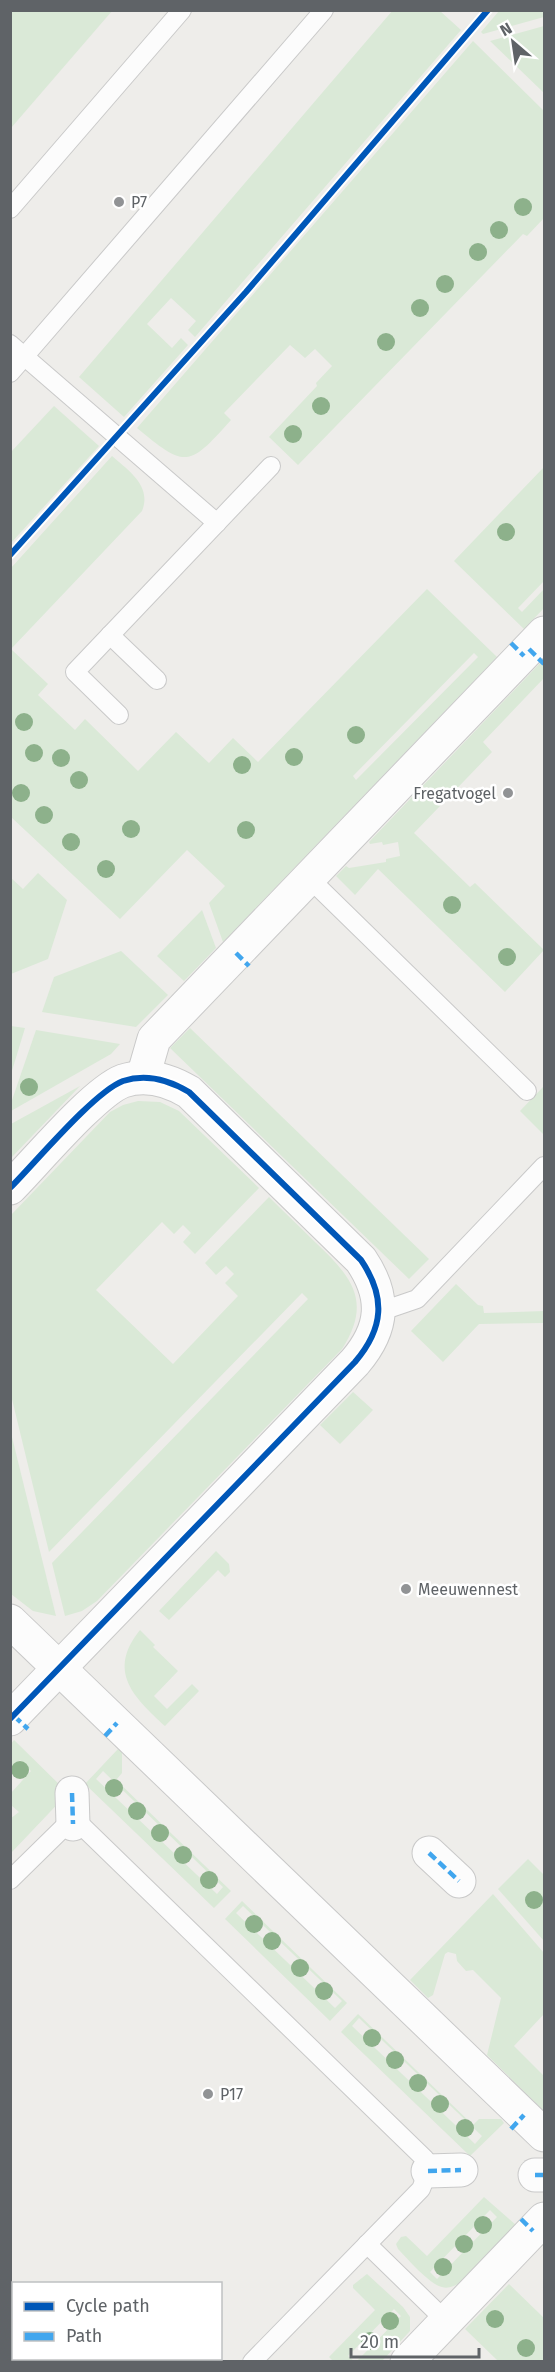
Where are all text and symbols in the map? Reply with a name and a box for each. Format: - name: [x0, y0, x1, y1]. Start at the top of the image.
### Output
- north arrow: [483, 12, 543, 72]
- text: N: [497, 18, 515, 40]
- place label: P7: [131, 193, 147, 212]
- marker: P7: [112, 195, 126, 209]
- place label: Fregatvogel: [413, 784, 496, 803]
- marker: Fregatvogel: [501, 786, 515, 800]
- place label: Meeuwennest: [418, 1580, 518, 1599]
- marker: Meeuwennest: [399, 1582, 413, 1596]
- place label: P17: [220, 2085, 243, 2104]
- marker: P17: [201, 2087, 215, 2101]
- legend: [12, 2282, 222, 2360]
- text: Cycle path: [66, 2295, 150, 2317]
- scale bar: [351, 2321, 478, 2359]
- text: Path: [66, 2325, 102, 2347]
- text: 20 m: [360, 2331, 399, 2353]

